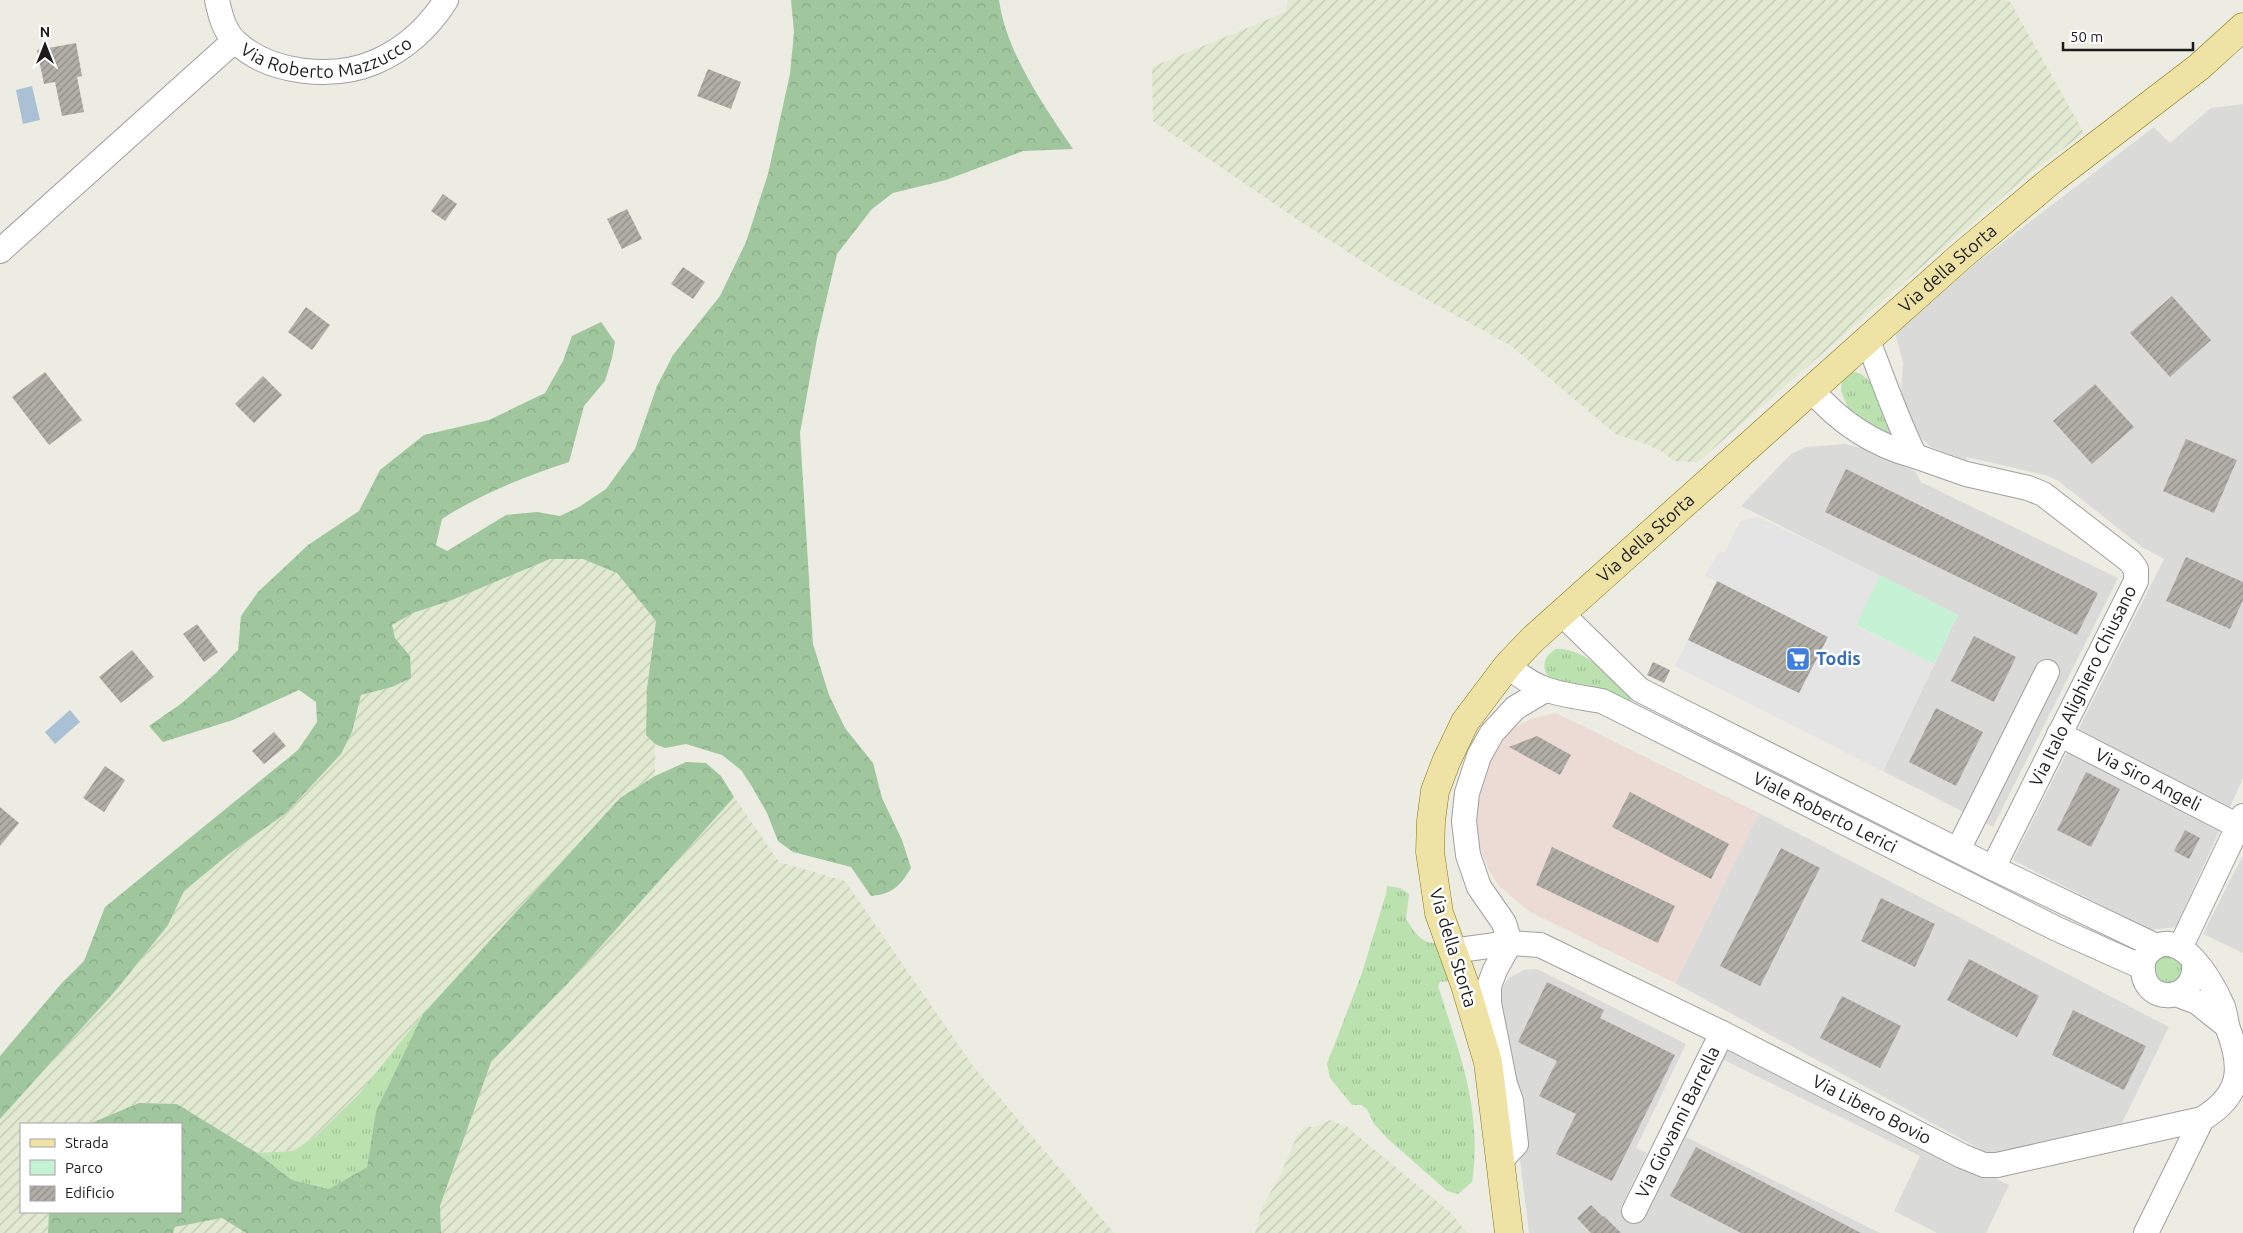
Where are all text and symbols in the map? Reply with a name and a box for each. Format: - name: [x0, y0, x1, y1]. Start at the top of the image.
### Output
- north arrow: [20, 20, 70, 70]
- scale bar: [2063, 20, 2193, 52]
- text: N: [40, 24, 50, 40]
- street label: Via Roberto Mazzucco: [236, 24, 416, 52]
- text: 50 m: [2070, 28, 2103, 45]
- text: Via Roberto Mazzucco: [237, 32, 415, 81]
- street label: Via della Storta: [1894, 220, 2000, 316]
- street label: Via della Storta: [1592, 489, 1698, 586]
- street label: Via Italo Alighiero Chiusano: [2025, 582, 2140, 789]
- supermarket icon: Todis: [1785, 646, 1811, 672]
- place label: Todis: [1816, 648, 1861, 668]
- street label: Via Siro Angeli: [2092, 743, 2205, 814]
- street label: Viale Roberto Lerici: [1750, 767, 1901, 856]
- street label: Via della Storta: [1426, 886, 1482, 1010]
- street label: Via Giovanni Barrella: [1631, 1043, 1723, 1201]
- street label: Via Libero Bovio: [1809, 1070, 1935, 1148]
- legend: [20, 1123, 182, 1213]
- text: Strada: [65, 1134, 109, 1151]
- text: Parco: [65, 1159, 103, 1176]
- text: Edificio: [65, 1184, 114, 1201]

